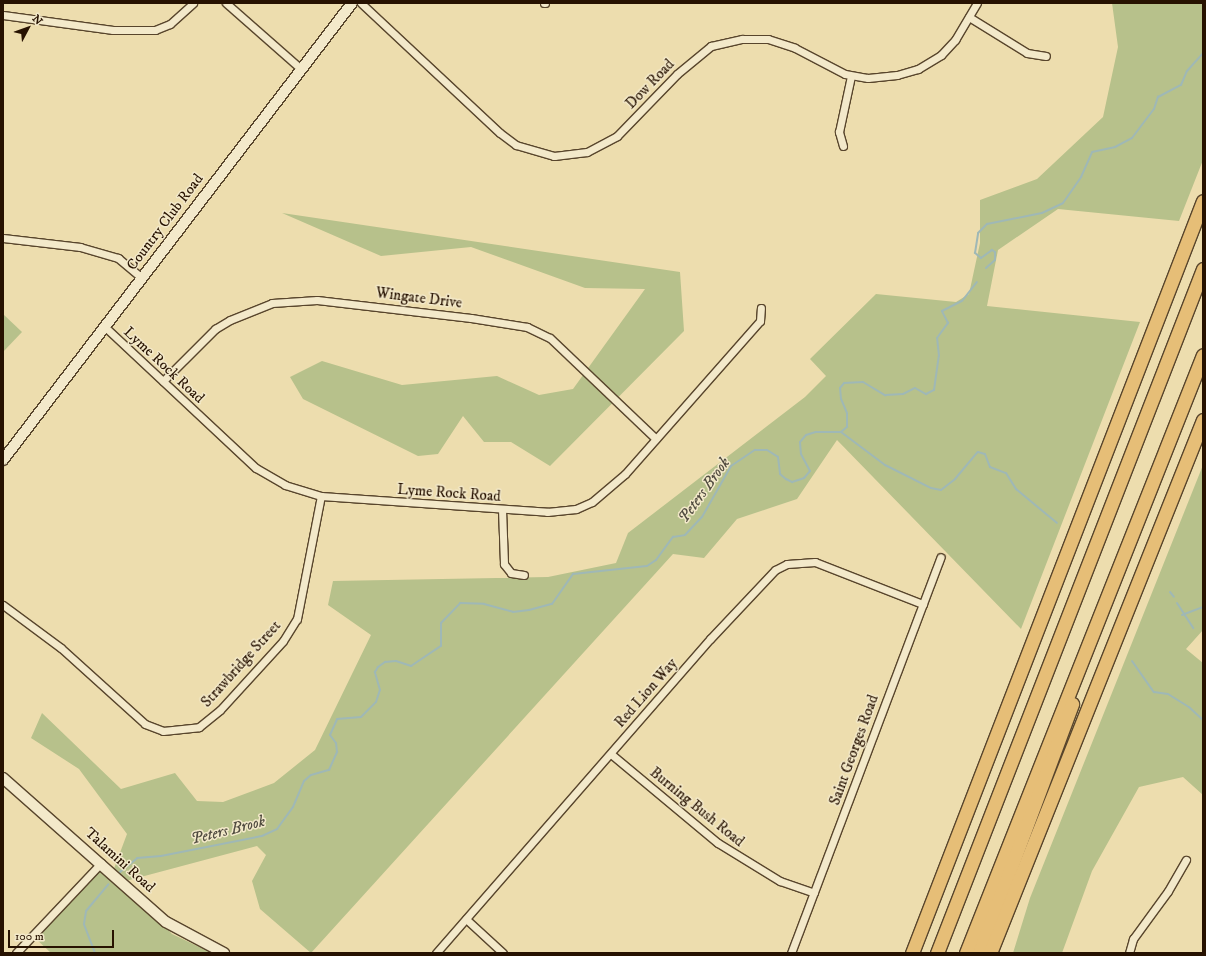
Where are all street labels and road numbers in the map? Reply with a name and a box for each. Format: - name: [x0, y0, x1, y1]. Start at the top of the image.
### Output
- street label: Dow Road: [622, 55, 678, 113]
- street label: Country Club Road: [123, 170, 207, 274]
- street label: Wingate Drive: [375, 284, 463, 312]
- street label: Lyme Rock Road: [120, 323, 208, 407]
- street label: Lyme Rock Road: [397, 480, 501, 506]
- street label: Strawbridge Street: [197, 617, 285, 711]
- street label: Red Lion Way: [611, 655, 681, 731]
- street label: Saint Georges Road: [826, 692, 882, 808]
- street label: Burning Bush Road: [646, 763, 748, 851]
- street label: Talamini Road: [81, 824, 159, 896]

